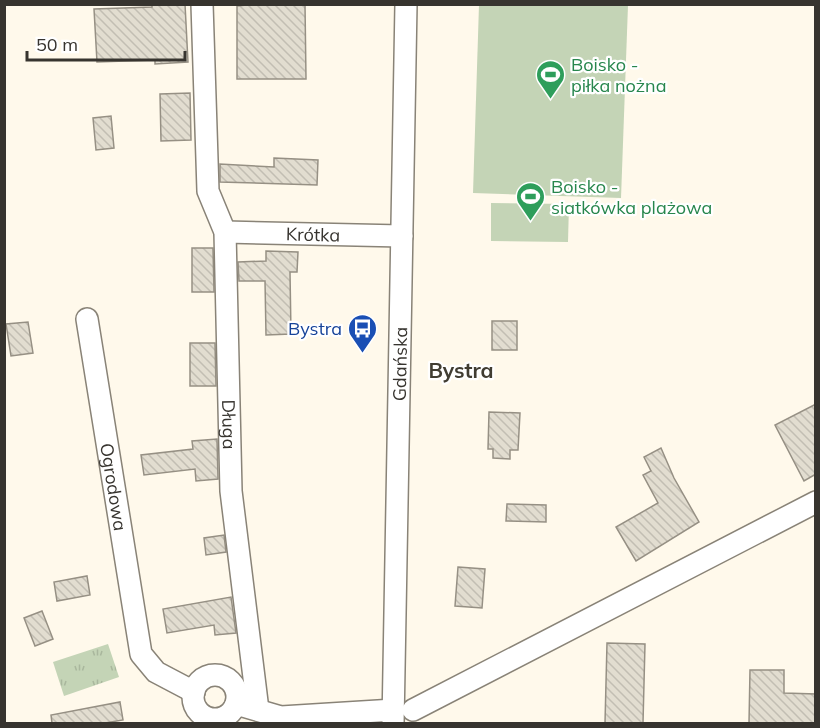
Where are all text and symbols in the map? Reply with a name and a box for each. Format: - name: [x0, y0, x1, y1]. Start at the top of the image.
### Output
- scale bar: [27, 24, 184, 62]
- text: 50 m: [36, 33, 78, 56]
- place label: Boisko - piłka nożna: [571, 53, 666, 97]
- sports icon: Boisko - piłka nożna: [534, 58, 566, 100]
- place label: Boisko - siatkówka plażowa: [551, 175, 712, 219]
- sports icon: Boisko - siatkówka plażowa: [514, 180, 546, 222]
- street label: Krótka: [286, 222, 340, 246]
- bus stop icon: Bystra: [347, 312, 379, 354]
- place label: Bystra: [288, 317, 342, 340]
- street label: Gdańska: [387, 327, 412, 401]
- district label: Bystra: [428, 357, 494, 383]
- street label: Długa: [217, 399, 242, 450]
- street label: Ogrodowa: [96, 441, 132, 532]

